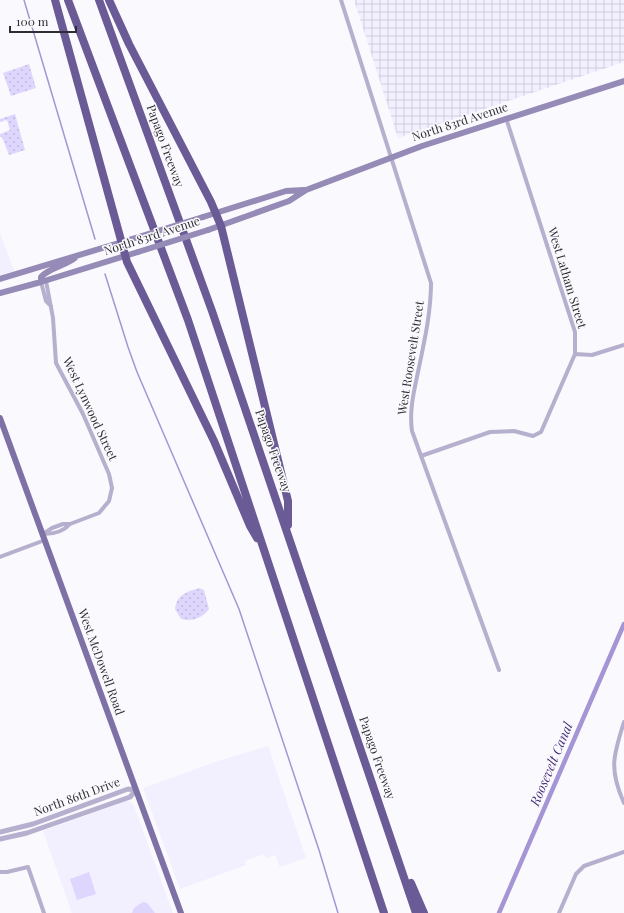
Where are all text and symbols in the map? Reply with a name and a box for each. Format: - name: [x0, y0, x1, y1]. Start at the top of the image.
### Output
- scale bar: [10, 8, 76, 34]
- text: 100 m: [16, 13, 49, 29]
- street label: North 83rd Avenue: [410, 98, 510, 144]
- street label: Papago Freeway: [144, 102, 188, 189]
- street label: North 83rd Avenue: [102, 212, 202, 258]
- street label: West Latham Street: [545, 224, 591, 331]
- street label: West Roosevelt Street: [393, 299, 427, 417]
- street label: West Lynwood Street: [59, 353, 122, 464]
- street label: Papago Freeway: [252, 407, 296, 494]
- street label: West McDowell Road: [75, 605, 129, 717]
- street label: Papago Freeway: [356, 714, 400, 801]
- water label: Roosevelt Canal: [525, 718, 576, 809]
- street label: North 86th Drive: [31, 773, 122, 819]

